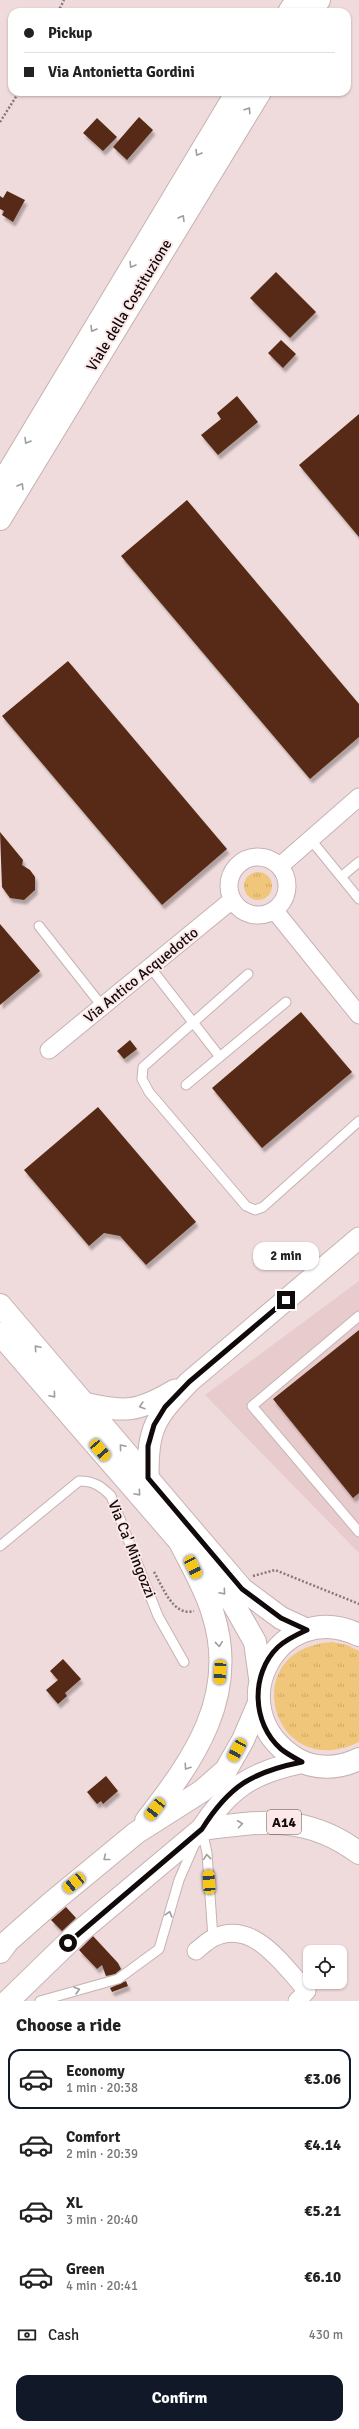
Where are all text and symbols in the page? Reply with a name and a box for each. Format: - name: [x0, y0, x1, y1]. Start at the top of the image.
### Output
- text: Pickup: [48, 24, 92, 42]
- text: Via Antonietta Gordini: [48, 63, 195, 81]
- one-way arrow: [243, 108, 250, 115]
- one-way arrow: [196, 149, 203, 156]
- one-way arrow: [177, 215, 184, 222]
- street label: Viale della Costituzione: [82, 236, 176, 374]
- one-way arrow: [129, 261, 136, 268]
- one-way arrow: [91, 325, 98, 332]
- one-way arrow: [24, 437, 31, 444]
- one-way arrow: [16, 483, 23, 490]
- street label: Via Antico Acquedotto: [80, 923, 202, 1027]
- callout: 2 min: [253, 1242, 319, 1270]
- text: 2 min: [270, 1248, 302, 1264]
- route end: [277, 1291, 295, 1309]
- one-way arrow: [35, 1345, 42, 1353]
- one-way arrow: [48, 1390, 56, 1398]
- one-way arrow: [138, 1401, 145, 1410]
- car: [88, 1437, 112, 1463]
- one-way arrow: [119, 1444, 126, 1451]
- one-way arrow: [133, 1489, 140, 1496]
- street label: Via Ca' Mingozzi: [104, 1497, 160, 1601]
- car: [182, 1554, 204, 1580]
- one-way arrow: [218, 1587, 225, 1594]
- one-way arrow: [214, 1641, 223, 1647]
- car: [213, 1660, 227, 1684]
- car: [226, 1737, 248, 1763]
- one-way arrow: [184, 1762, 191, 1769]
- car: [143, 1796, 167, 1822]
- road number: A14: [267, 1810, 301, 1834]
- one-way arrow: [237, 1819, 243, 1828]
- one-way arrow: [104, 1853, 111, 1860]
- one-way arrow: [202, 1854, 211, 1860]
- car: [202, 1870, 216, 1894]
- car: [61, 1871, 87, 1895]
- one-way arrow: [164, 1910, 173, 1917]
- route start: [59, 1934, 77, 1952]
- map controls: [303, 1945, 347, 1989]
- button: locate: [303, 1945, 347, 1989]
- one-way arrow: [74, 1986, 81, 1995]
- text: Choose a ride: [16, 2014, 121, 2036]
- icon: car: [18, 2061, 54, 2097]
- text: Economy: [66, 2062, 125, 2080]
- text: €3.06: [304, 2070, 341, 2088]
- text: 1 min · 20:38: [66, 2080, 138, 2096]
- icon: car: [18, 2127, 54, 2163]
- text: Comfort: [66, 2128, 120, 2146]
- text: €4.14: [304, 2136, 341, 2154]
- text: 2 min · 20:39: [66, 2146, 138, 2162]
- icon: car: [18, 2193, 54, 2229]
- text: XL: [66, 2194, 83, 2212]
- text: €5.21: [304, 2202, 341, 2220]
- text: 3 min · 20:40: [66, 2212, 138, 2228]
- icon: car: [18, 2259, 54, 2295]
- text: Green: [66, 2260, 105, 2278]
- text: €6.10: [304, 2268, 341, 2286]
- text: 4 min · 20:41: [66, 2278, 138, 2294]
- icon: cash: [16, 2324, 38, 2346]
- text: Cash: [48, 2326, 79, 2344]
- text: 430 m: [309, 2327, 343, 2343]
- button: Confirm: [16, 2375, 343, 2421]

